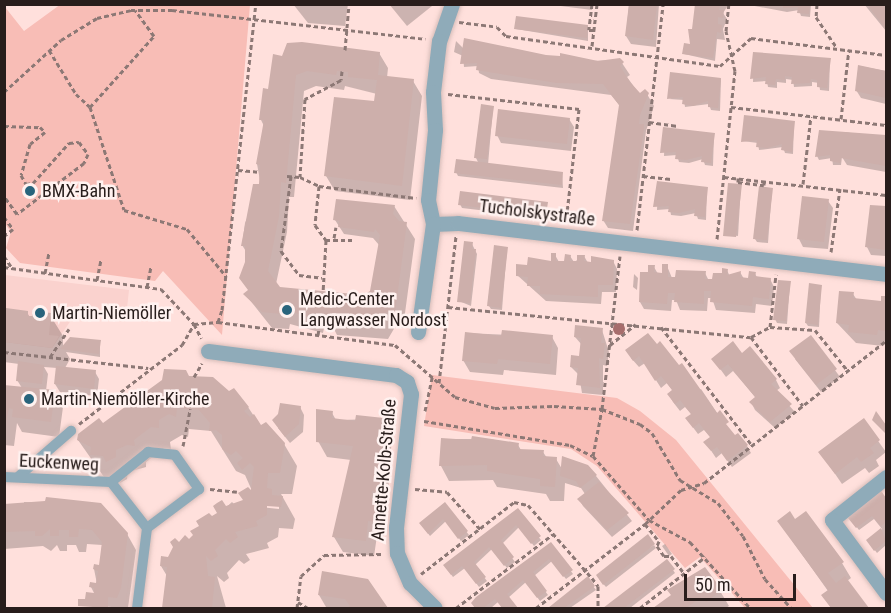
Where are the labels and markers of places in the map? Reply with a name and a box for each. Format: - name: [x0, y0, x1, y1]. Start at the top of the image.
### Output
- place label: BMX-Bahn: [42, 180, 115, 202]
- marker: BMX-Bahn: [23, 184, 37, 198]
- place label: Medic-Center Langwasser Nordost: [300, 289, 447, 332]
- marker: Medic-Center Langwasser Nordost: [278, 301, 296, 319]
- place label: Martin-Niemöller: [52, 302, 171, 324]
- marker: Martin-Niemöller: [33, 306, 47, 320]
- place label: Martin-Niemöller-Kirche: [41, 388, 209, 410]
- marker: Martin-Niemöller-Kirche: [22, 392, 36, 406]

